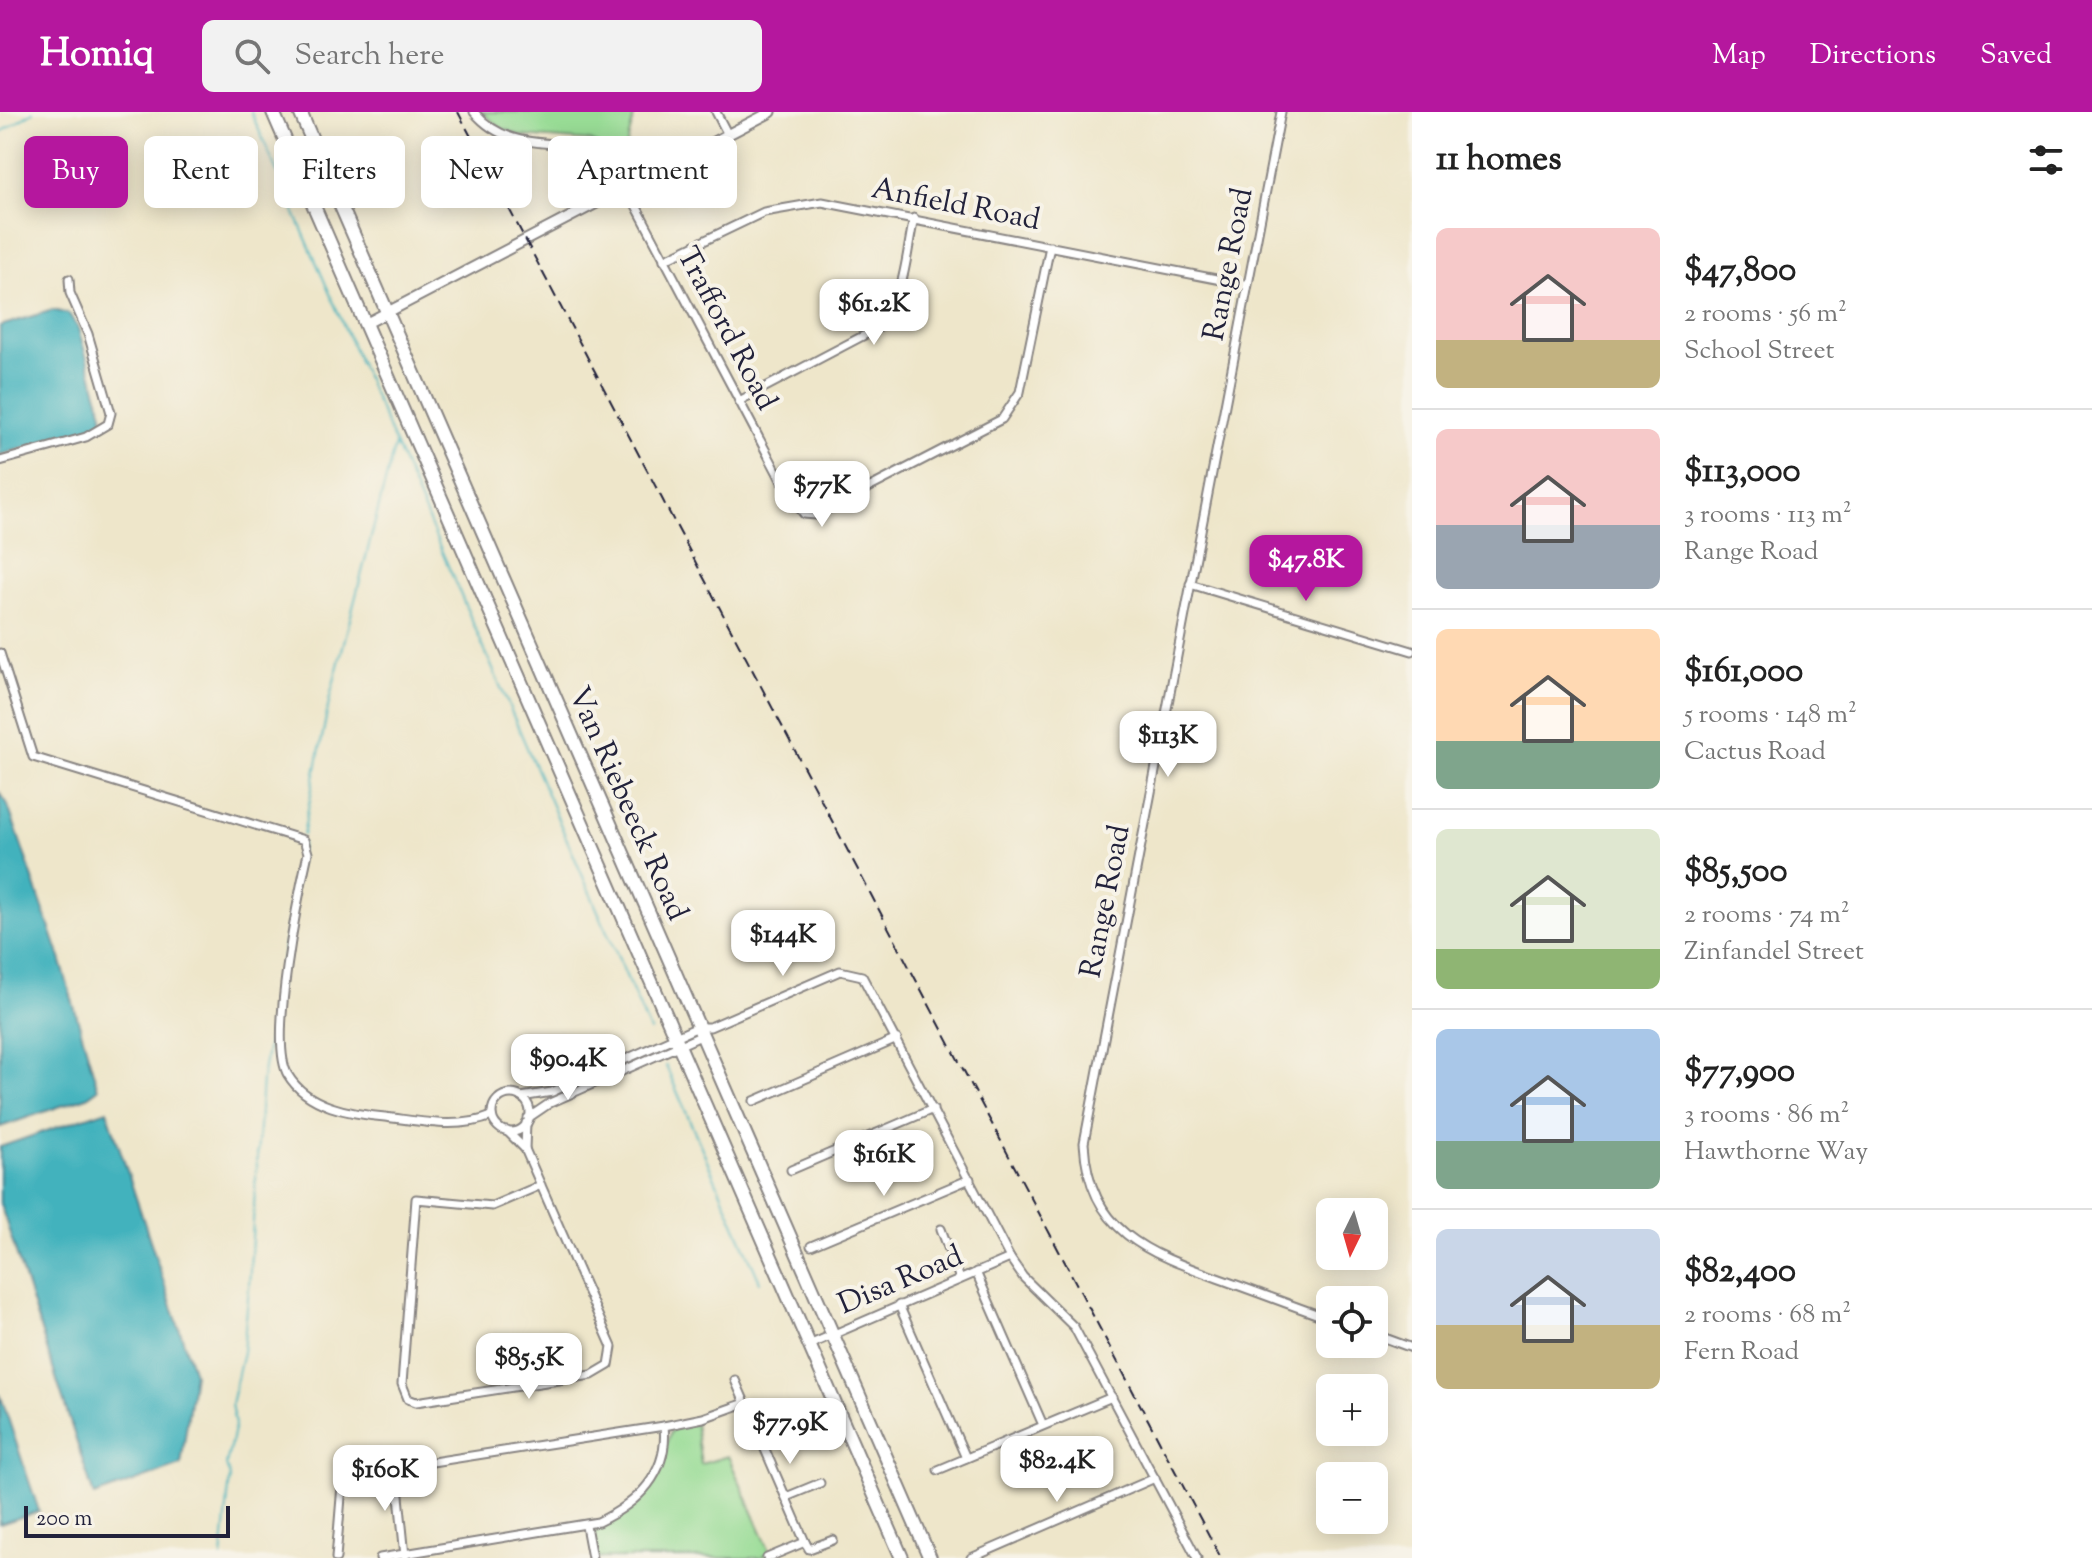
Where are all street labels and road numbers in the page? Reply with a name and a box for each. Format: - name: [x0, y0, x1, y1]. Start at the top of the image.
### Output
- street label: Anfield Road: [867, 168, 1044, 243]
- street label: Range Road: [1194, 184, 1265, 345]
- street label: Trafford Road: [665, 240, 787, 419]
- street label: Van Riebeeck Road: [556, 680, 698, 928]
- street label: Range Road: [1071, 821, 1142, 982]
- street label: Disa Road: [832, 1236, 970, 1327]

